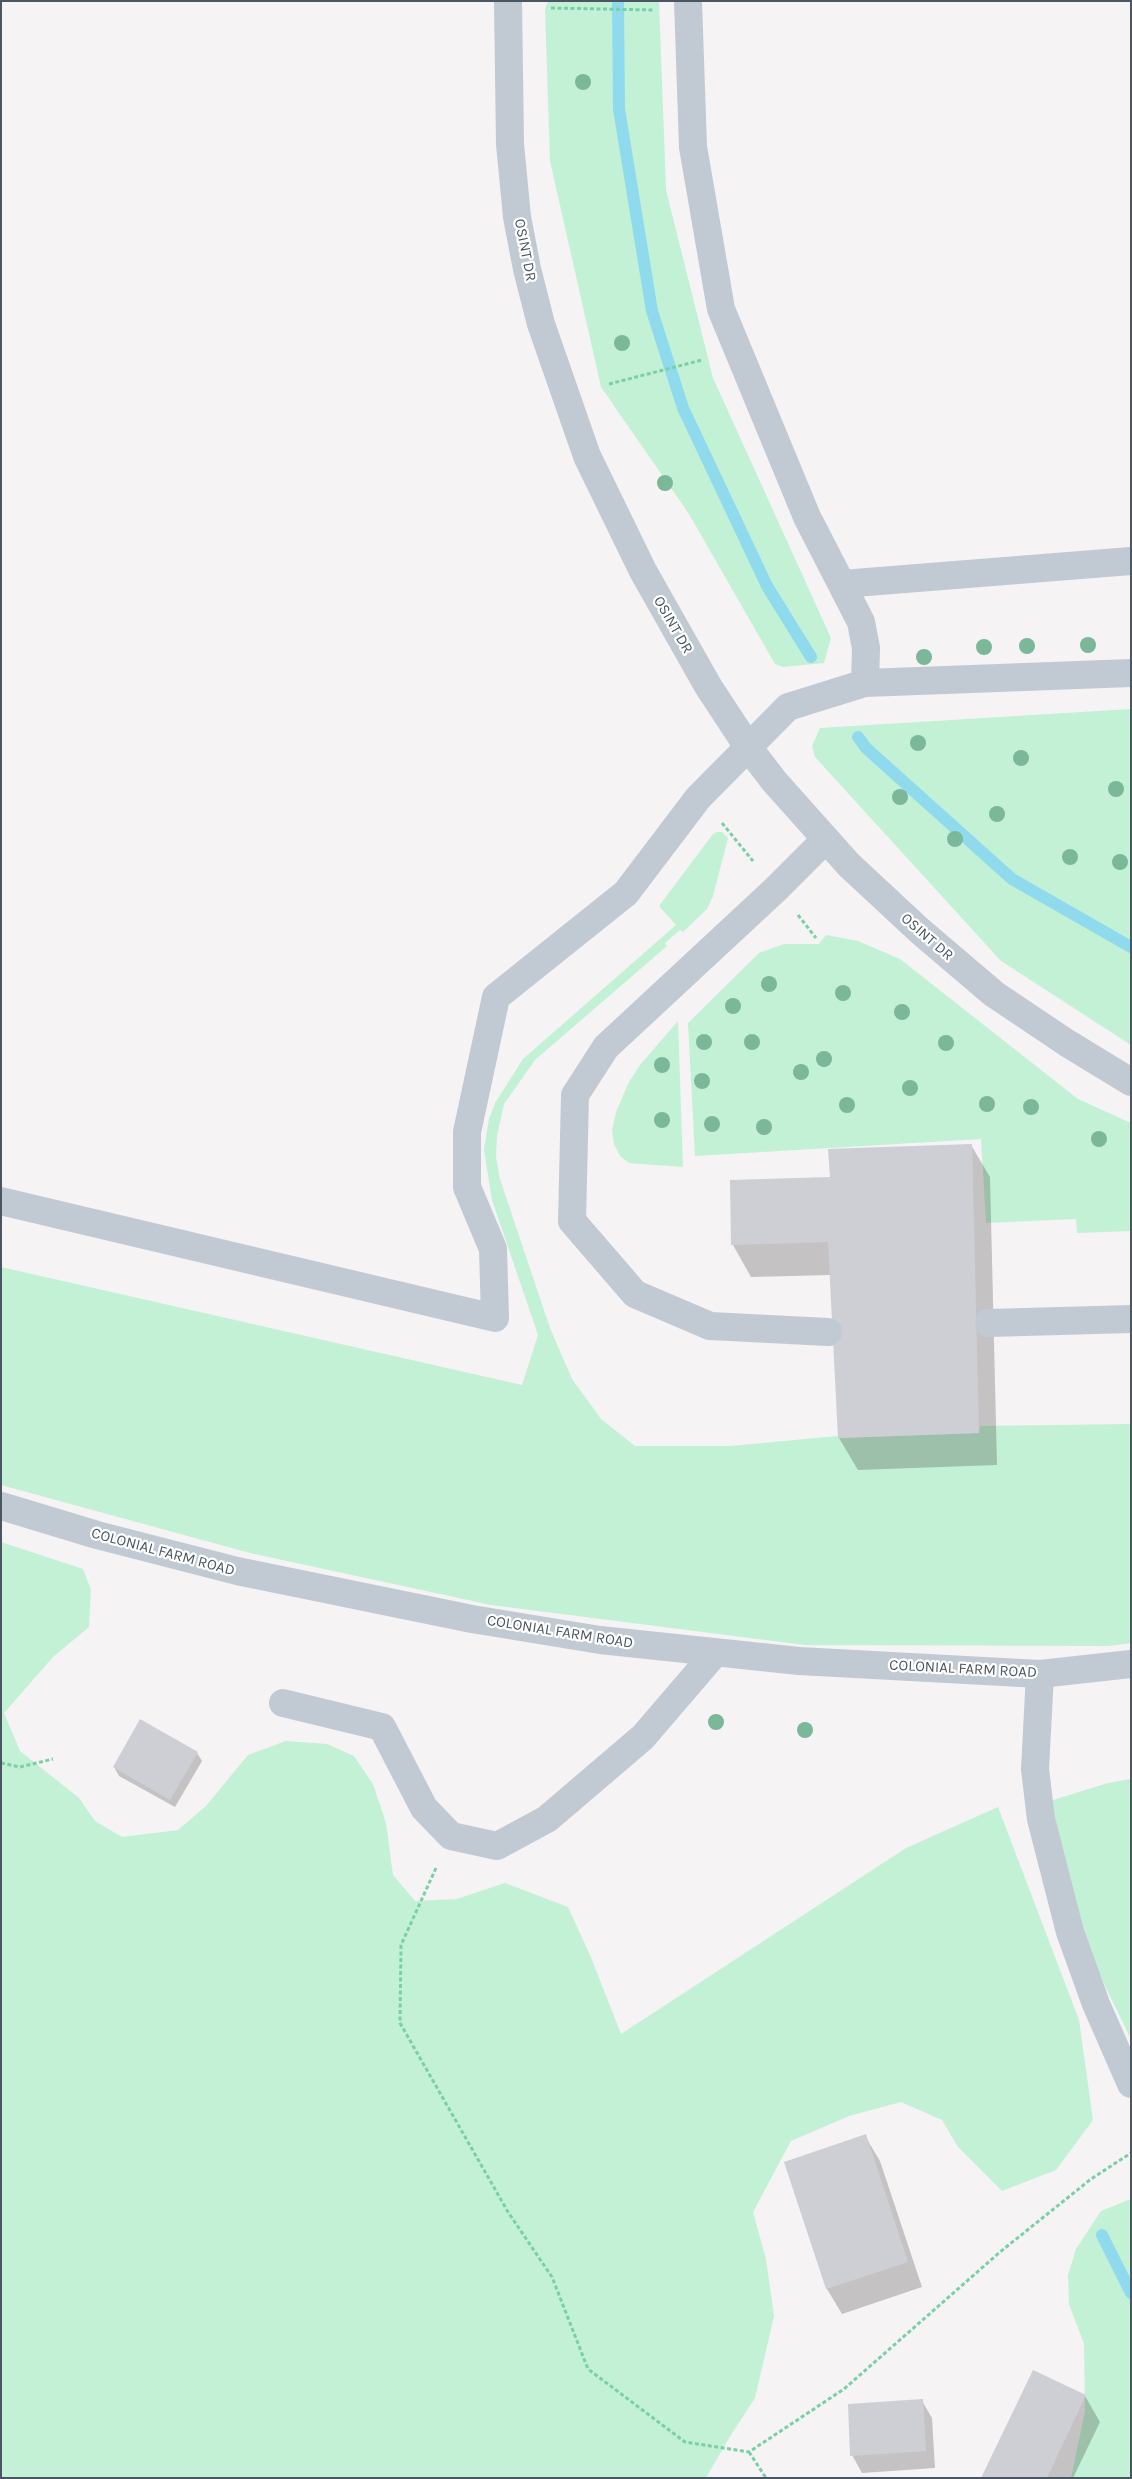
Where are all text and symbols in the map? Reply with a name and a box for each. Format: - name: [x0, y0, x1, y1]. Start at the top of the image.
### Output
- street label: OSINT DR: [510, 217, 540, 283]
- street label: OSINT DR: [649, 593, 697, 657]
- street label: OSINT DR: [897, 909, 957, 965]
- street label: COLONIAL FARM ROAD: [89, 1524, 237, 1580]
- street label: COLONIAL FARM ROAD: [486, 1612, 634, 1652]
- street label: COLONIAL FARM ROAD: [889, 1656, 1037, 1682]

